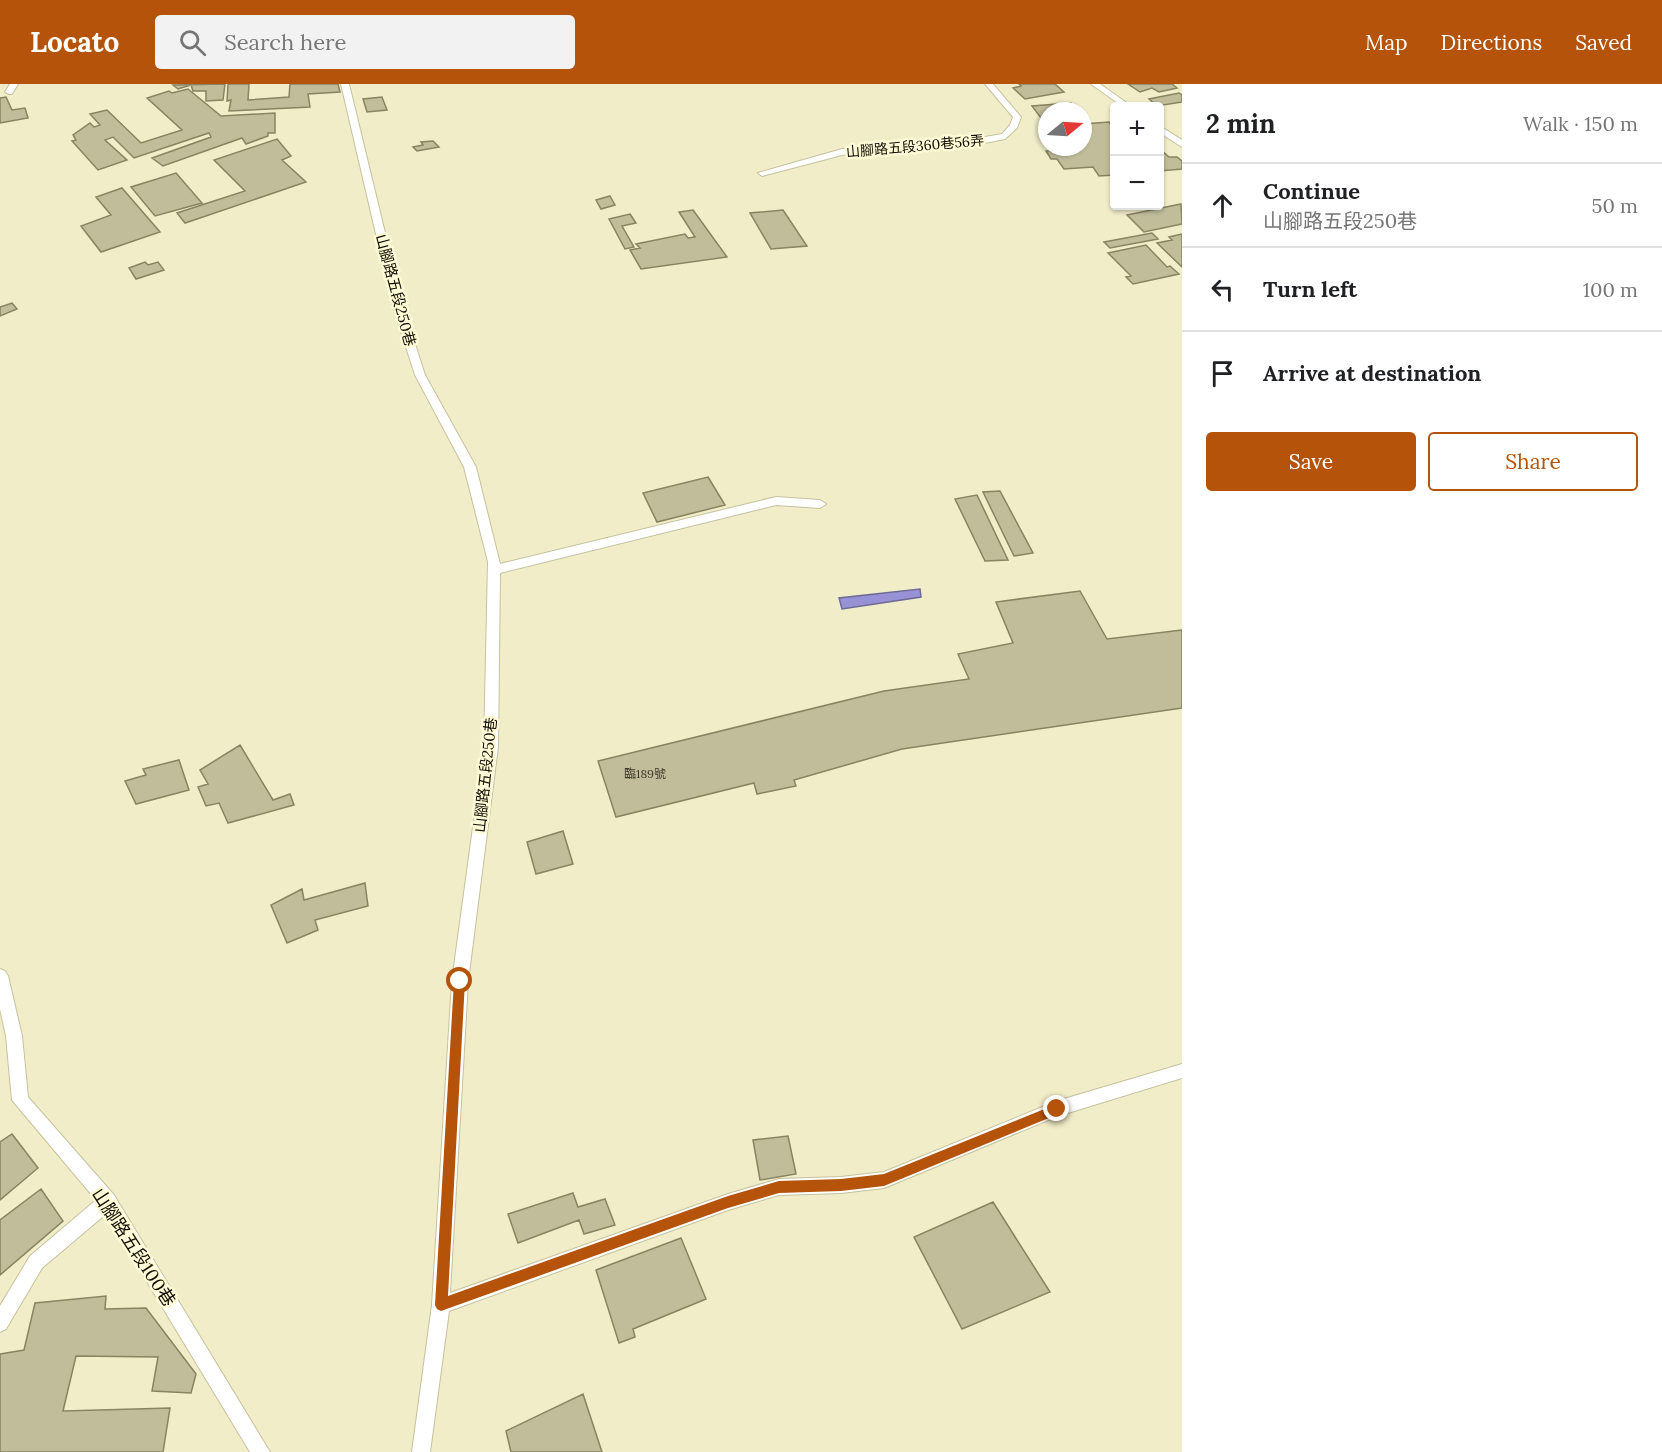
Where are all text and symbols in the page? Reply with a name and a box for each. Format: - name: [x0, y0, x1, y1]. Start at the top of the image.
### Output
- search box: [155, 15, 575, 69]
- text: Locato: [30, 24, 119, 60]
- icon: search: [176, 26, 209, 59]
- text: Search here: [224, 28, 346, 56]
- text: Map: [1365, 29, 1408, 56]
- text: Directions: [1441, 29, 1542, 56]
- text: Saved: [1575, 29, 1632, 56]
- north arrow: [1038, 102, 1092, 156]
- map controls: [1110, 102, 1164, 210]
- button: +: [1110, 102, 1164, 156]
- text: 2 min: [1206, 107, 1276, 140]
- text: Walk · 150 m: [1523, 111, 1638, 136]
- street label: 山腳路五段360巷56弄: [845, 131, 985, 161]
- button: −: [1110, 156, 1164, 210]
- text: Continue: [1263, 177, 1360, 205]
- icon: ahead: [1206, 189, 1239, 222]
- text: 50 m: [1592, 193, 1638, 218]
- text: 山腳路五段250巷: [1263, 208, 1417, 233]
- street label: 山腳路五段250巷: [372, 232, 420, 348]
- icon: left: [1206, 273, 1239, 306]
- text: Turn left: [1263, 275, 1357, 303]
- text: 100 m: [1583, 277, 1638, 302]
- icon: arrive: [1206, 357, 1239, 390]
- text: Arrive at destination: [1263, 359, 1481, 387]
- button: Save: [1206, 432, 1416, 491]
- button: Share: [1428, 432, 1638, 491]
- street label: 山腳路五段250巷: [470, 717, 500, 833]
- house number: 臨189號: [624, 766, 666, 781]
- route start: [446, 967, 472, 993]
- route end: [1043, 1095, 1069, 1121]
- street label: 山腳路五段100巷: [87, 1183, 181, 1311]

